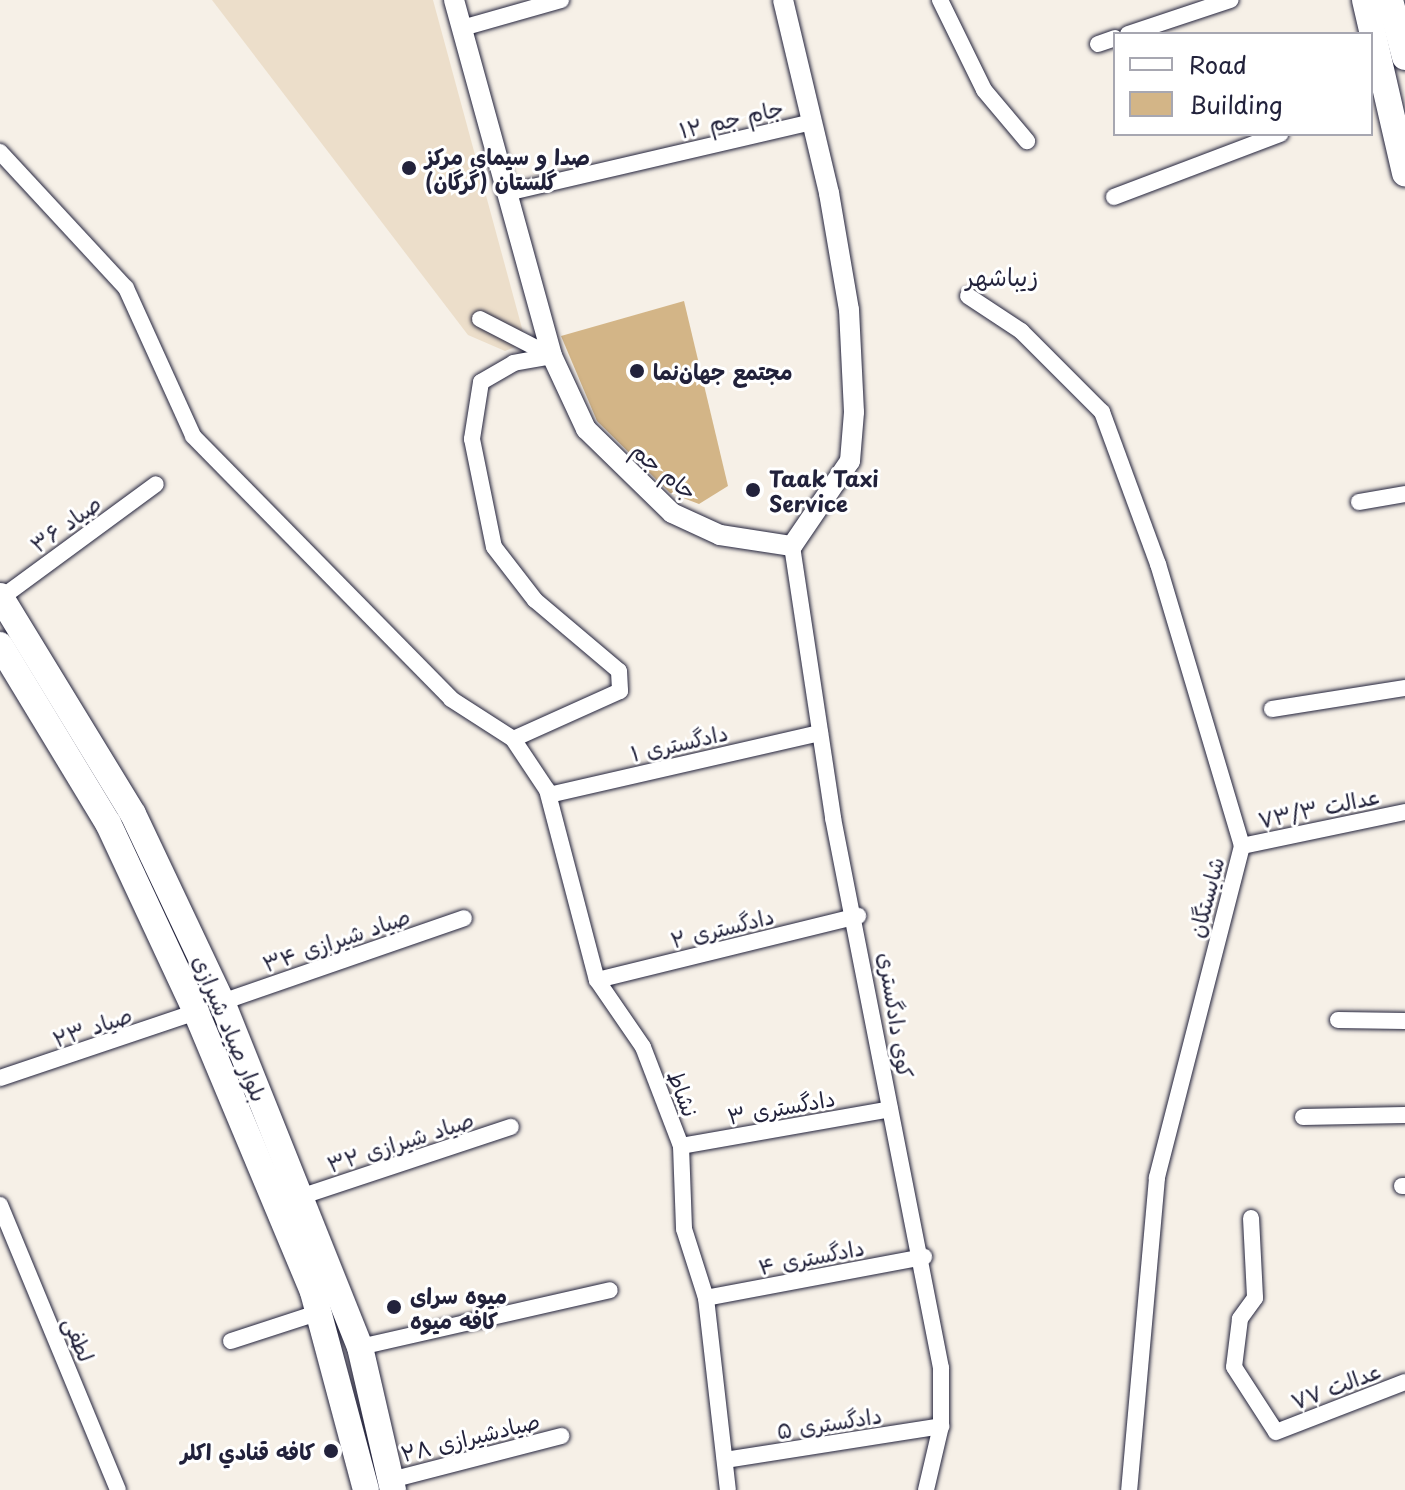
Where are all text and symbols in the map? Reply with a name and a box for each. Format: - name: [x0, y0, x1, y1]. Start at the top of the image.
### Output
- legend: [1113, 32, 1373, 136]
- text: Road: [1189, 46, 1247, 82]
- text: Building: [1189, 86, 1283, 122]
- street label: ۱۲ جام جم: [676, 93, 786, 143]
- place label: صدا و سیمای مرکز گلستان (گرگان): [425, 142, 590, 194]
- marker: صدا و سیمای مرکز گلستان (گرگان): [400, 159, 418, 177]
- district label: زیباشهر: [966, 263, 1038, 291]
- place label: مجتمع جهان‌نما: [653, 358, 792, 384]
- marker: مجتمع جهان‌نما: [628, 362, 646, 380]
- street label: جام جم: [627, 436, 703, 504]
- place label: Taak Taxi Service: [769, 464, 878, 516]
- marker: Taak Taxi Service: [744, 481, 762, 499]
- street label: صیاد ۳۶: [25, 489, 105, 557]
- street label: دادگستری ۱: [628, 718, 730, 766]
- street label: ۷۳/۳ عدالت: [1255, 781, 1383, 833]
- street label: شایستگان: [1182, 854, 1228, 940]
- street label: صیاد شیرازی ۳۴: [259, 901, 413, 977]
- street label: دادگستری ۲: [668, 901, 776, 953]
- street label: کوی دادگستری: [874, 950, 920, 1080]
- street label: بلوار صیاد شیرازی: [188, 951, 274, 1105]
- street label: صیاد ۲۳: [49, 1000, 135, 1052]
- street label: نشاط: [663, 1066, 705, 1120]
- street label: دادگستری ۳: [725, 1084, 837, 1128]
- street label: صیاد شیرازی ۳۲: [323, 1105, 477, 1177]
- street label: دادگستری ۴: [756, 1233, 866, 1279]
- place label: میوه سرای کافه میوه: [410, 1281, 507, 1332]
- marker: میوه سرای کافه میوه: [385, 1298, 403, 1316]
- street label: لطفی: [59, 1313, 101, 1365]
- street label: عدالت ۷۷: [1287, 1356, 1385, 1414]
- street label: دادگستری ۵: [775, 1401, 883, 1443]
- street label: ۲۸ صیادشیرازی: [398, 1406, 542, 1466]
- place label: كافه قنادي اكلر: [181, 1438, 315, 1464]
- marker: كافه قنادي اكلر: [322, 1442, 340, 1460]

